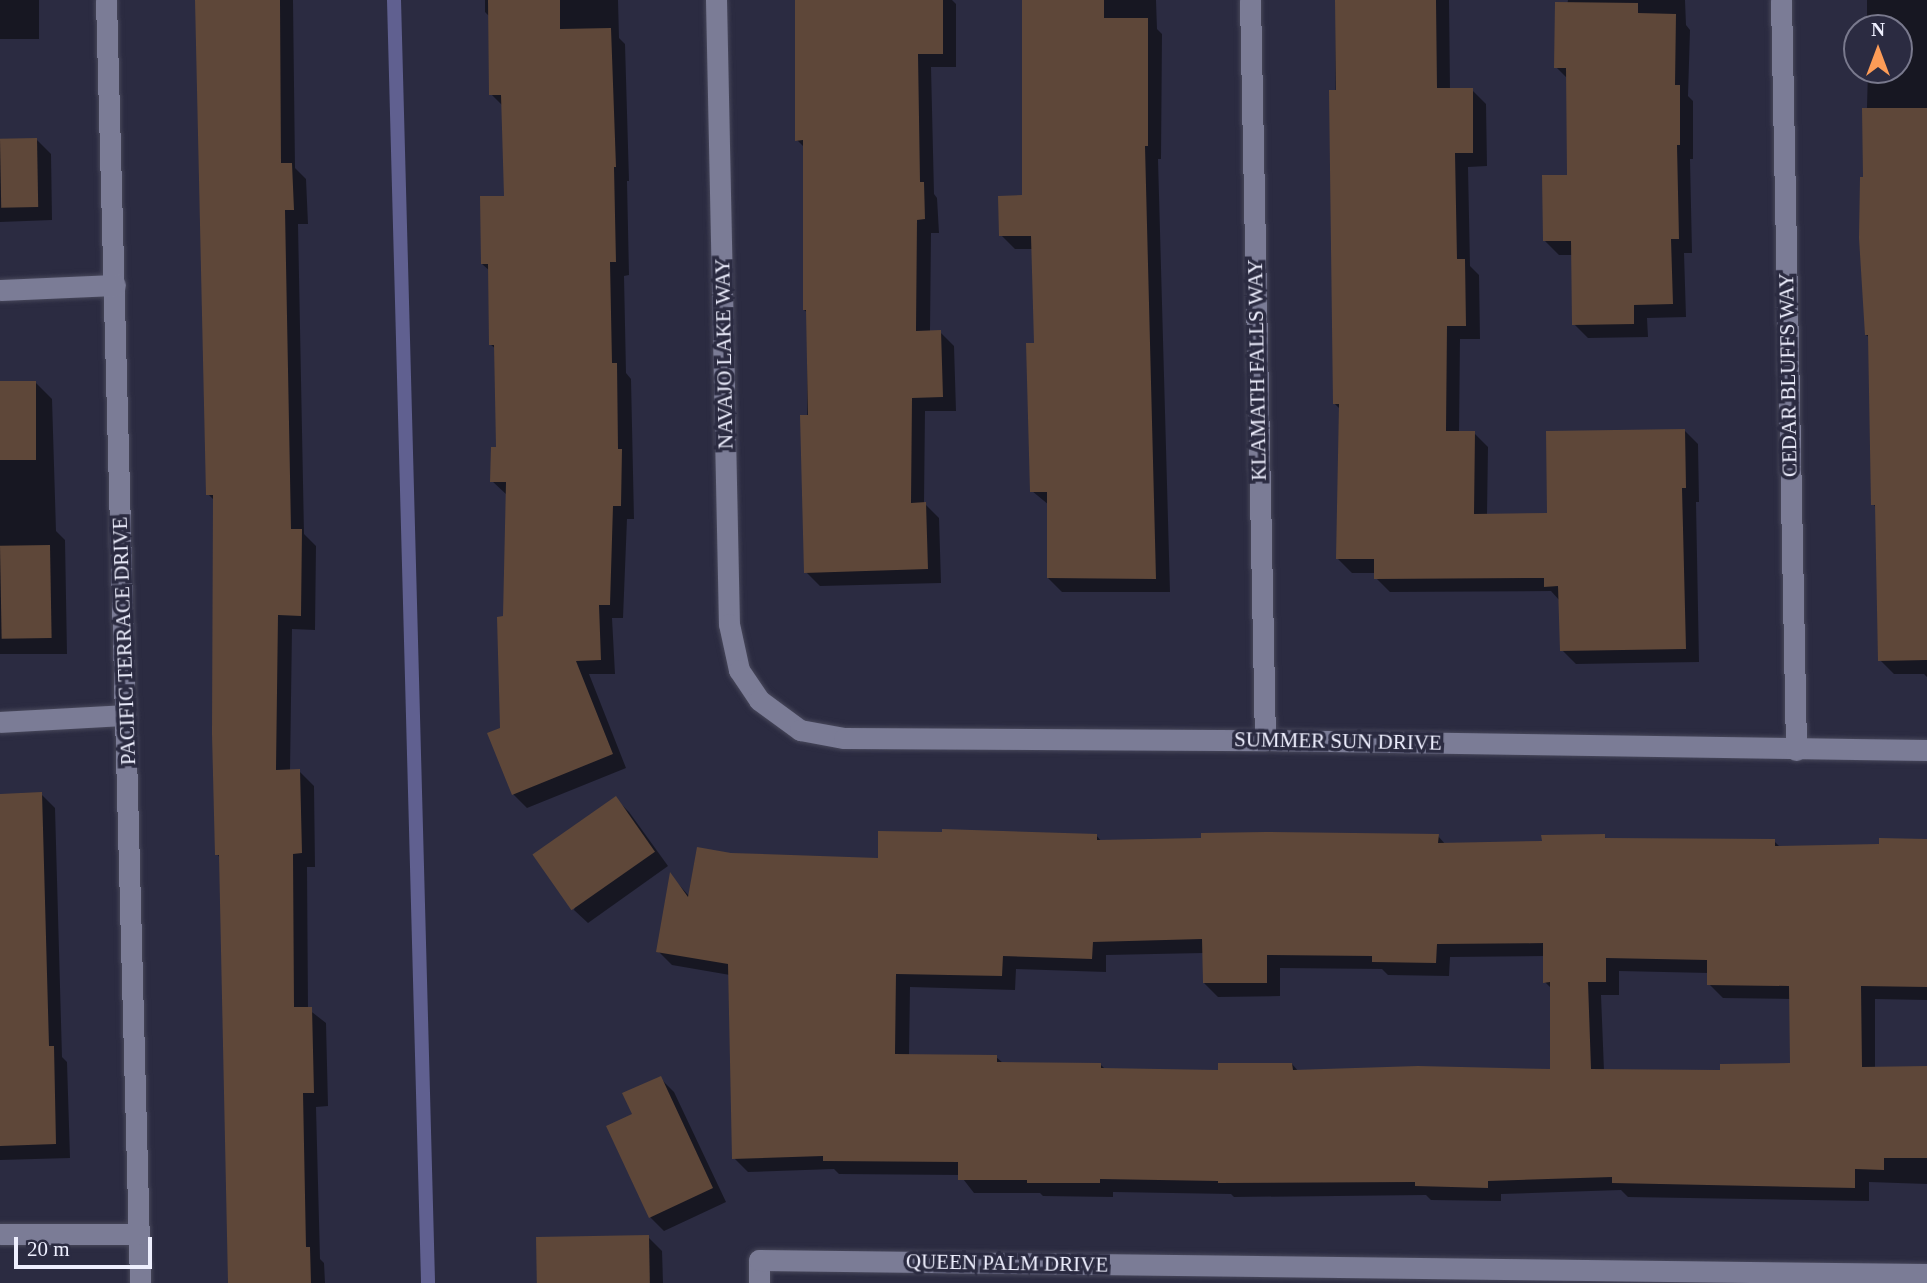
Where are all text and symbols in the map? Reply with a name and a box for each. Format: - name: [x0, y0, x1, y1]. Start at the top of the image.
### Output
- north arrow: [1843, 14, 1913, 84]
- text: N: [1871, 19, 1885, 40]
- street label: NAVAJO LAKE WAY: [710, 258, 738, 450]
- street label: KLAMATH FALLS WAY: [1242, 259, 1272, 481]
- street label: CEDAR BLUFFS WAY: [1774, 272, 1802, 478]
- street label: PACIFIC TERRACE DRIVE: [107, 516, 141, 766]
- street label: SUMMER SUN DRIVE: [1234, 727, 1442, 755]
- scale bar: [18, 1224, 156, 1268]
- text: 20 m: [27, 1237, 70, 1261]
- street label: QUEEN PALM DRIVE: [906, 1249, 1108, 1277]

